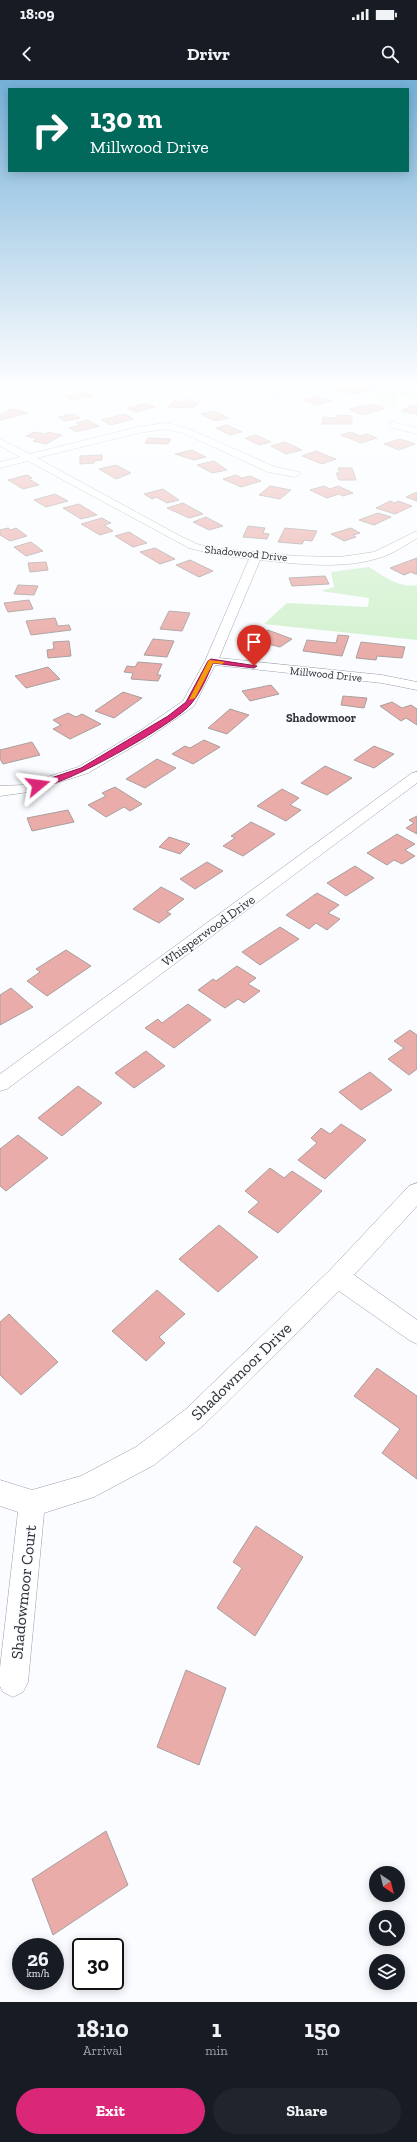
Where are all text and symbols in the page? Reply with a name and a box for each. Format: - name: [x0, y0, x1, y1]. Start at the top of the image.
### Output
- text: 18:09: [20, 5, 55, 23]
- icon: back: [16, 43, 38, 65]
- text: Drivr: [187, 43, 230, 65]
- icon: search: [379, 43, 401, 65]
- text: 130 m: [90, 102, 162, 135]
- icon: right: [24, 104, 76, 156]
- text: Millwood Drive: [90, 136, 209, 158]
- street label: Shadowood Drive: [204, 543, 288, 564]
- pin: [237, 625, 271, 666]
- icon: arrive: [243, 631, 265, 653]
- street label: Millwood Drive: [289, 664, 363, 685]
- district label: Shadowmoor: [286, 711, 357, 725]
- position arrow: [17, 764, 59, 806]
- street label: Whisperwood Drive: [159, 892, 258, 969]
- street label: Shadowmoor Drive: [187, 1319, 296, 1424]
- street label: Shadowmoor Court: [7, 1524, 40, 1660]
- north arrow: [369, 1866, 405, 1902]
- map controls: [369, 1866, 405, 1990]
- button: search: [369, 1910, 405, 1946]
- speed limit sign: 30: [72, 1938, 124, 1990]
- text: 26: [27, 1947, 49, 1971]
- button: layers: [369, 1954, 405, 1990]
- text: km/h: [27, 1968, 49, 1980]
- text: 18:10: [77, 2014, 129, 2043]
- text: 1: [212, 2014, 221, 2043]
- text: 150: [304, 2014, 340, 2043]
- text: Arrival: [83, 2043, 122, 2058]
- text: min: [205, 2043, 228, 2058]
- text: m: [317, 2043, 328, 2058]
- button: Exit: [16, 2088, 205, 2134]
- button: Share: [213, 2088, 401, 2134]

